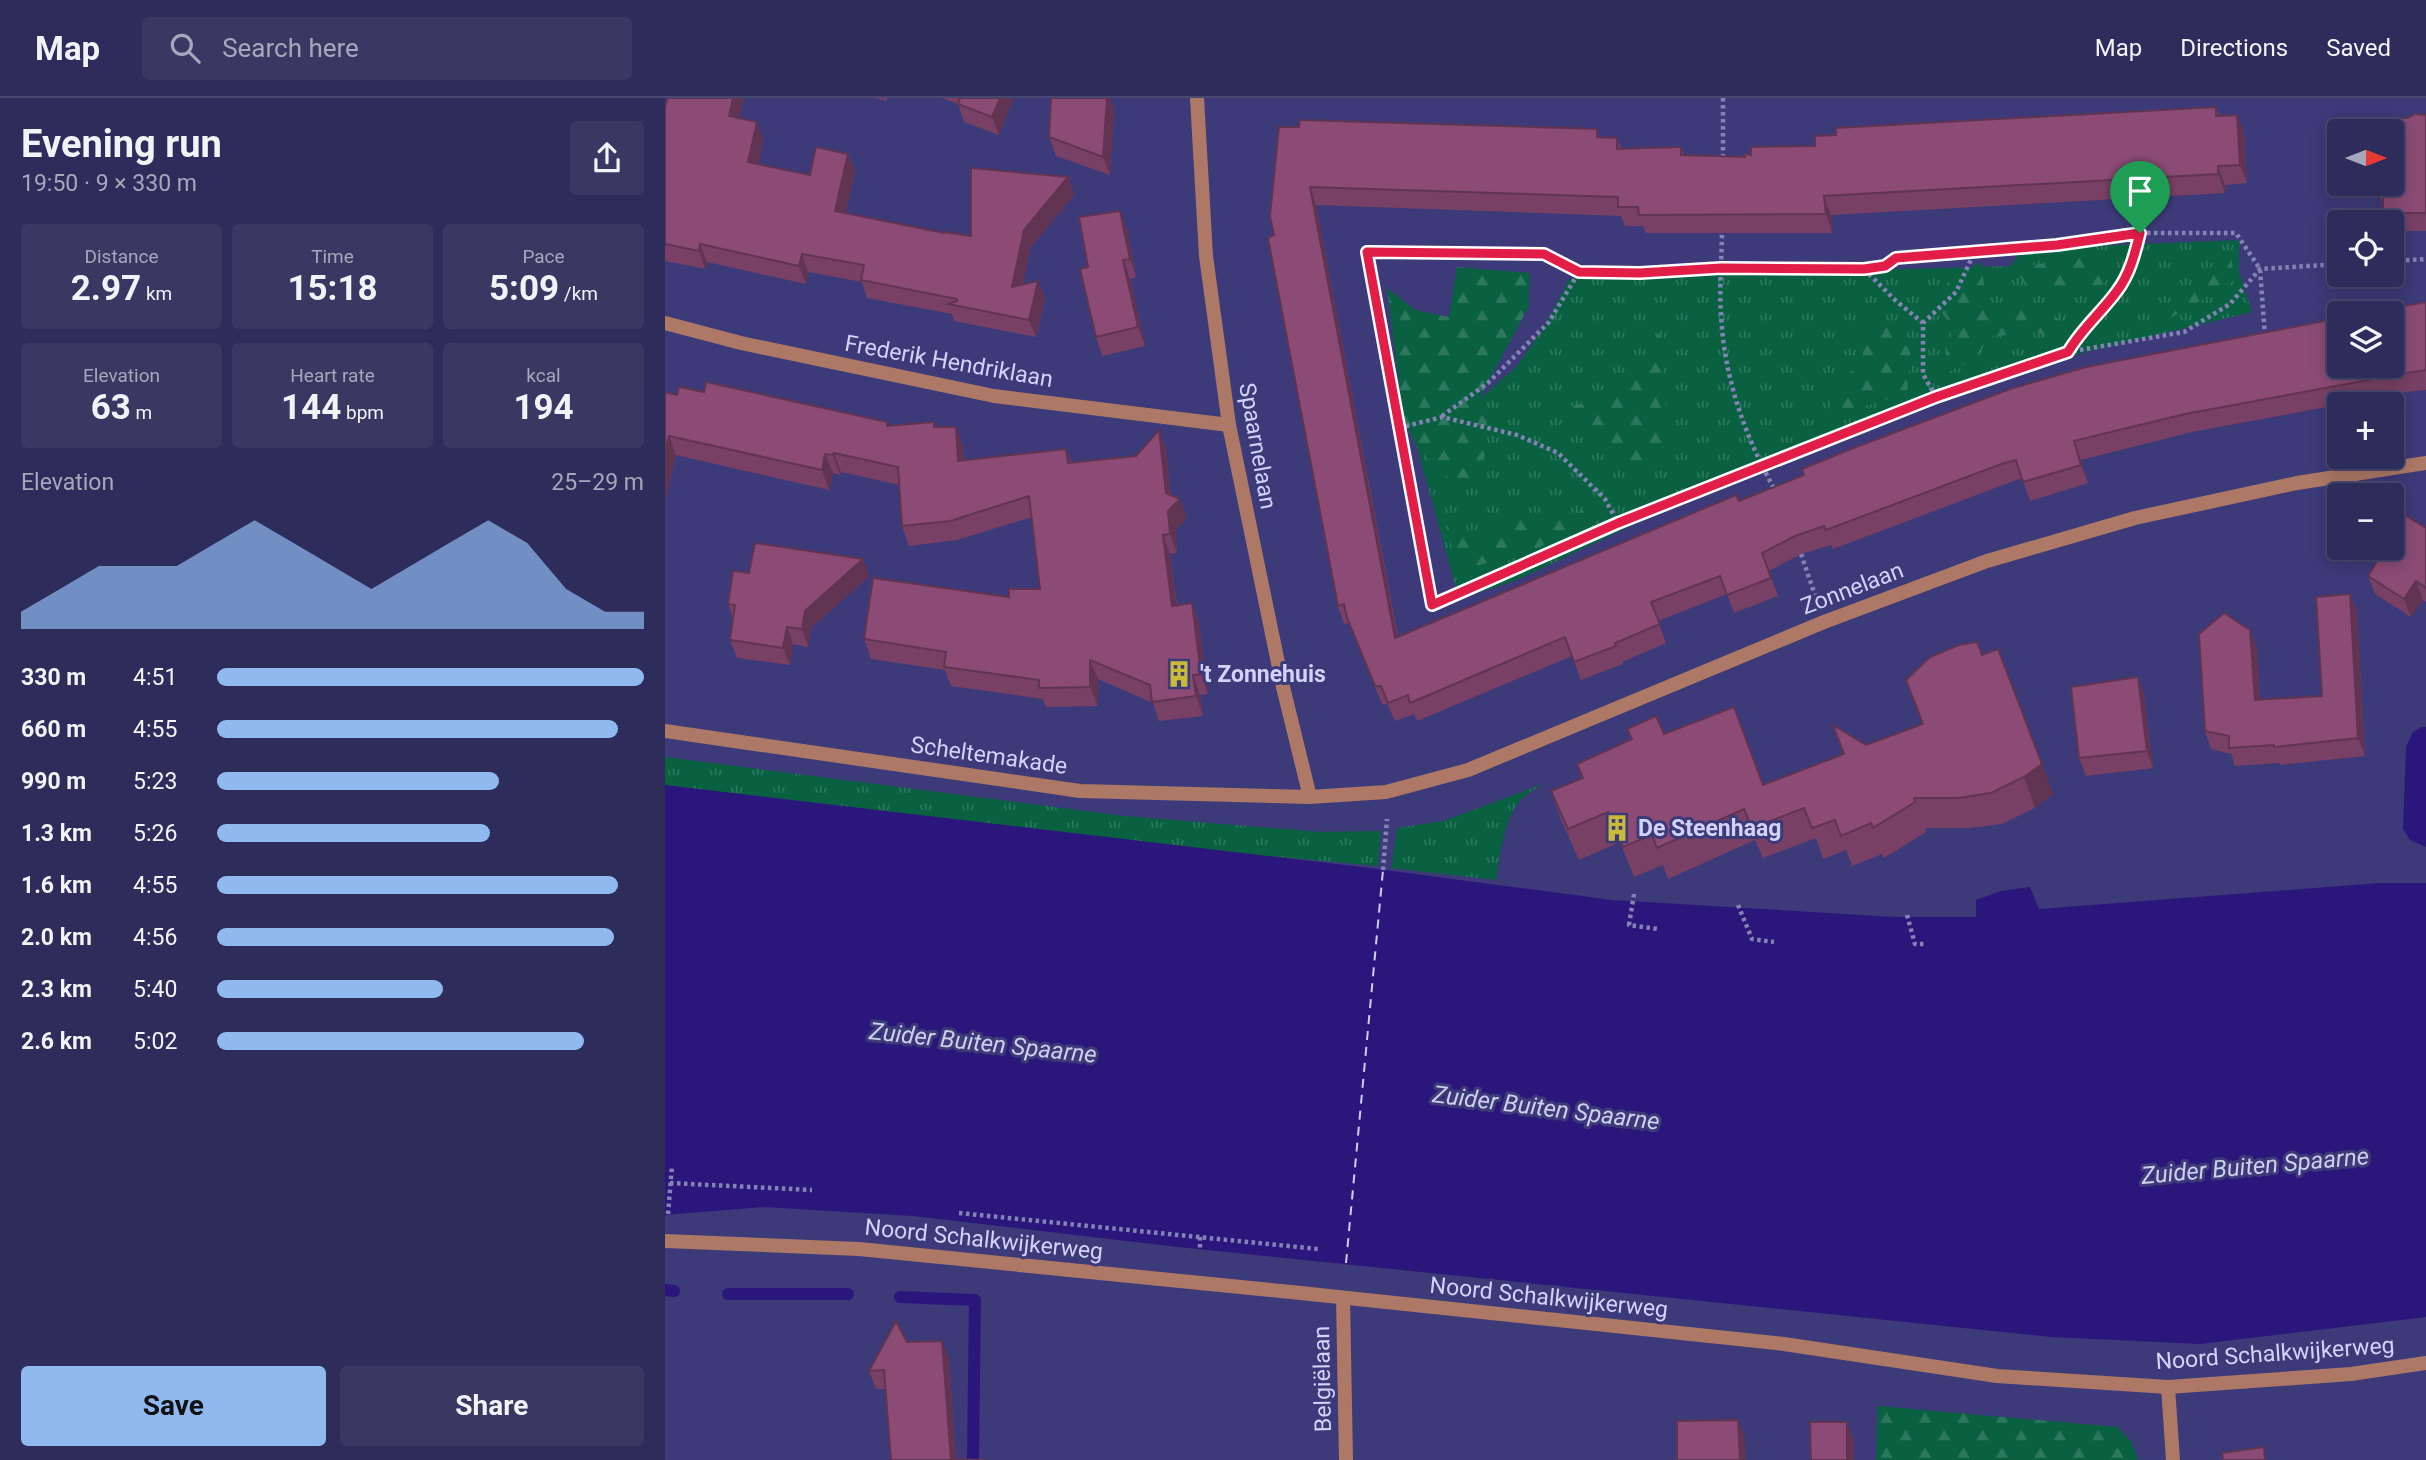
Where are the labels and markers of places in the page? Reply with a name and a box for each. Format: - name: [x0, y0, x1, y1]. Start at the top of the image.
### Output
- pin: [2110, 161, 2170, 233]
- building icon: 't Zonnehuis: [1164, 659, 1194, 689]
- place label: 't Zonnehuis: [1200, 661, 1326, 688]
- building icon: De Steenhaag: [1602, 813, 1632, 843]
- place label: De Steenhaag: [1638, 815, 1781, 842]

